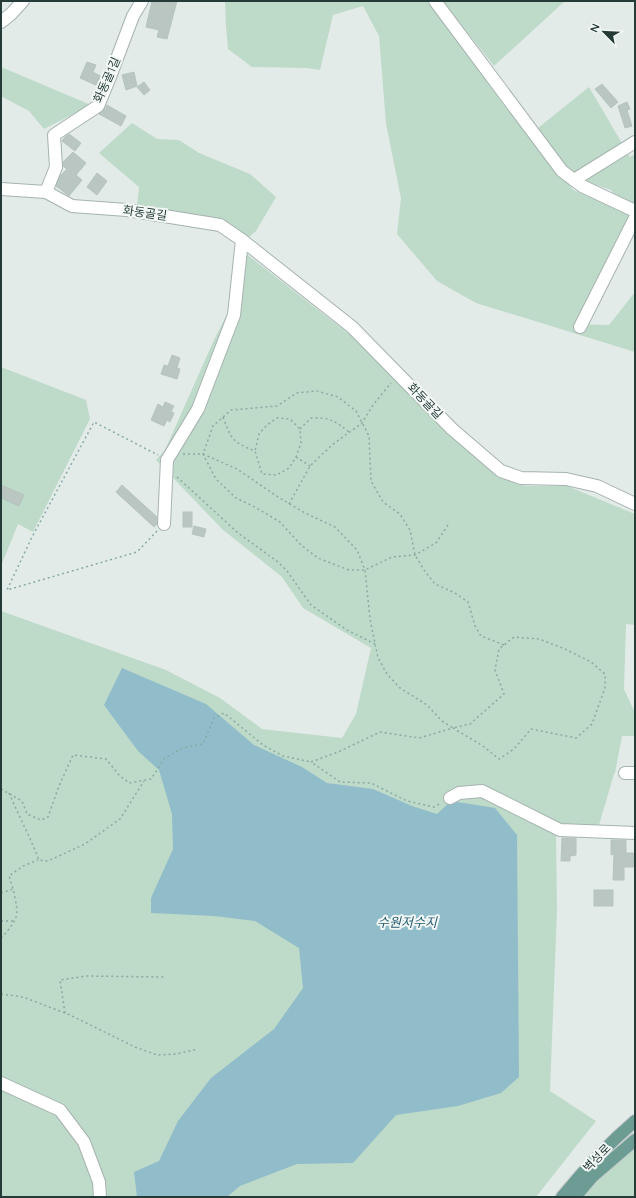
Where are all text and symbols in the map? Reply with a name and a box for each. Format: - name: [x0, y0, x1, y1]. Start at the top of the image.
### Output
- north arrow: [584, 12, 624, 52]
- text: N: [587, 21, 603, 34]
- street label: 화동골1길: [90, 55, 123, 105]
- street label: 화동골길: [122, 202, 168, 223]
- street label: 화동골길: [405, 380, 446, 422]
- water label: 수원저수지: [377, 914, 438, 930]
- street label: 벽성로: [580, 1141, 614, 1175]

